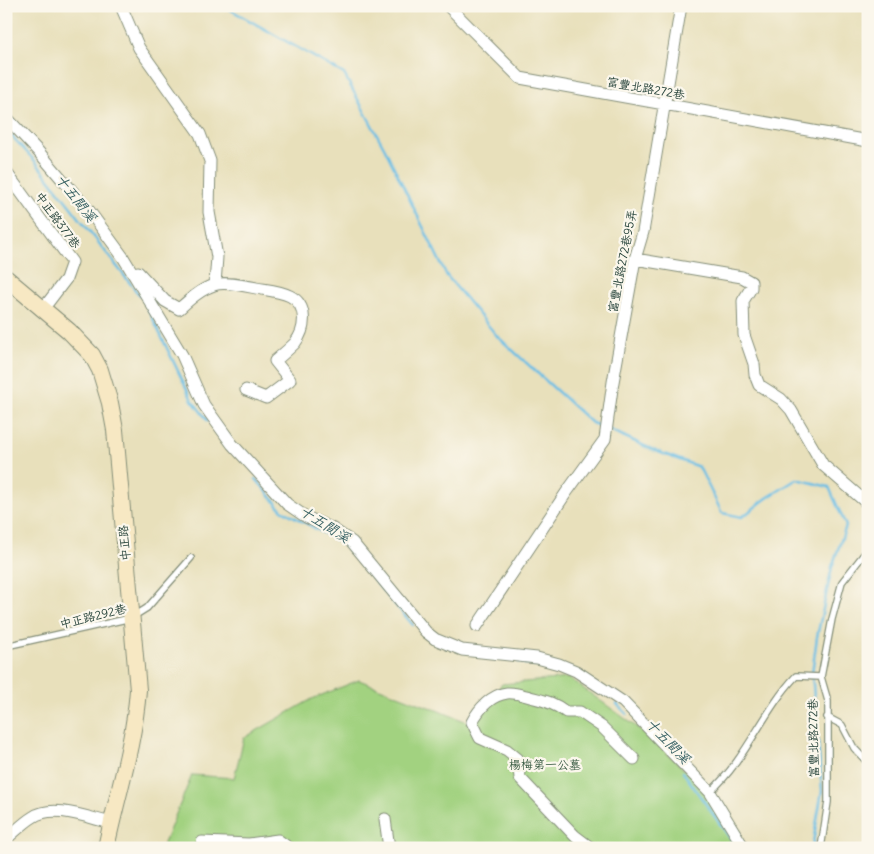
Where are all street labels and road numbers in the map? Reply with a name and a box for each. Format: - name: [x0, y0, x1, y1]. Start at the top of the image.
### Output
- street label: 富豐北路272巷: [606, 74, 686, 102]
- street label: 中正路377巷: [32, 189, 84, 251]
- street label: 富豐北路272巷95弄: [605, 208, 639, 314]
- street label: 中正路: [115, 524, 133, 562]
- street label: 中正路292巷: [58, 600, 128, 632]
- street label: 富豐北路272巷: [805, 698, 821, 778]

